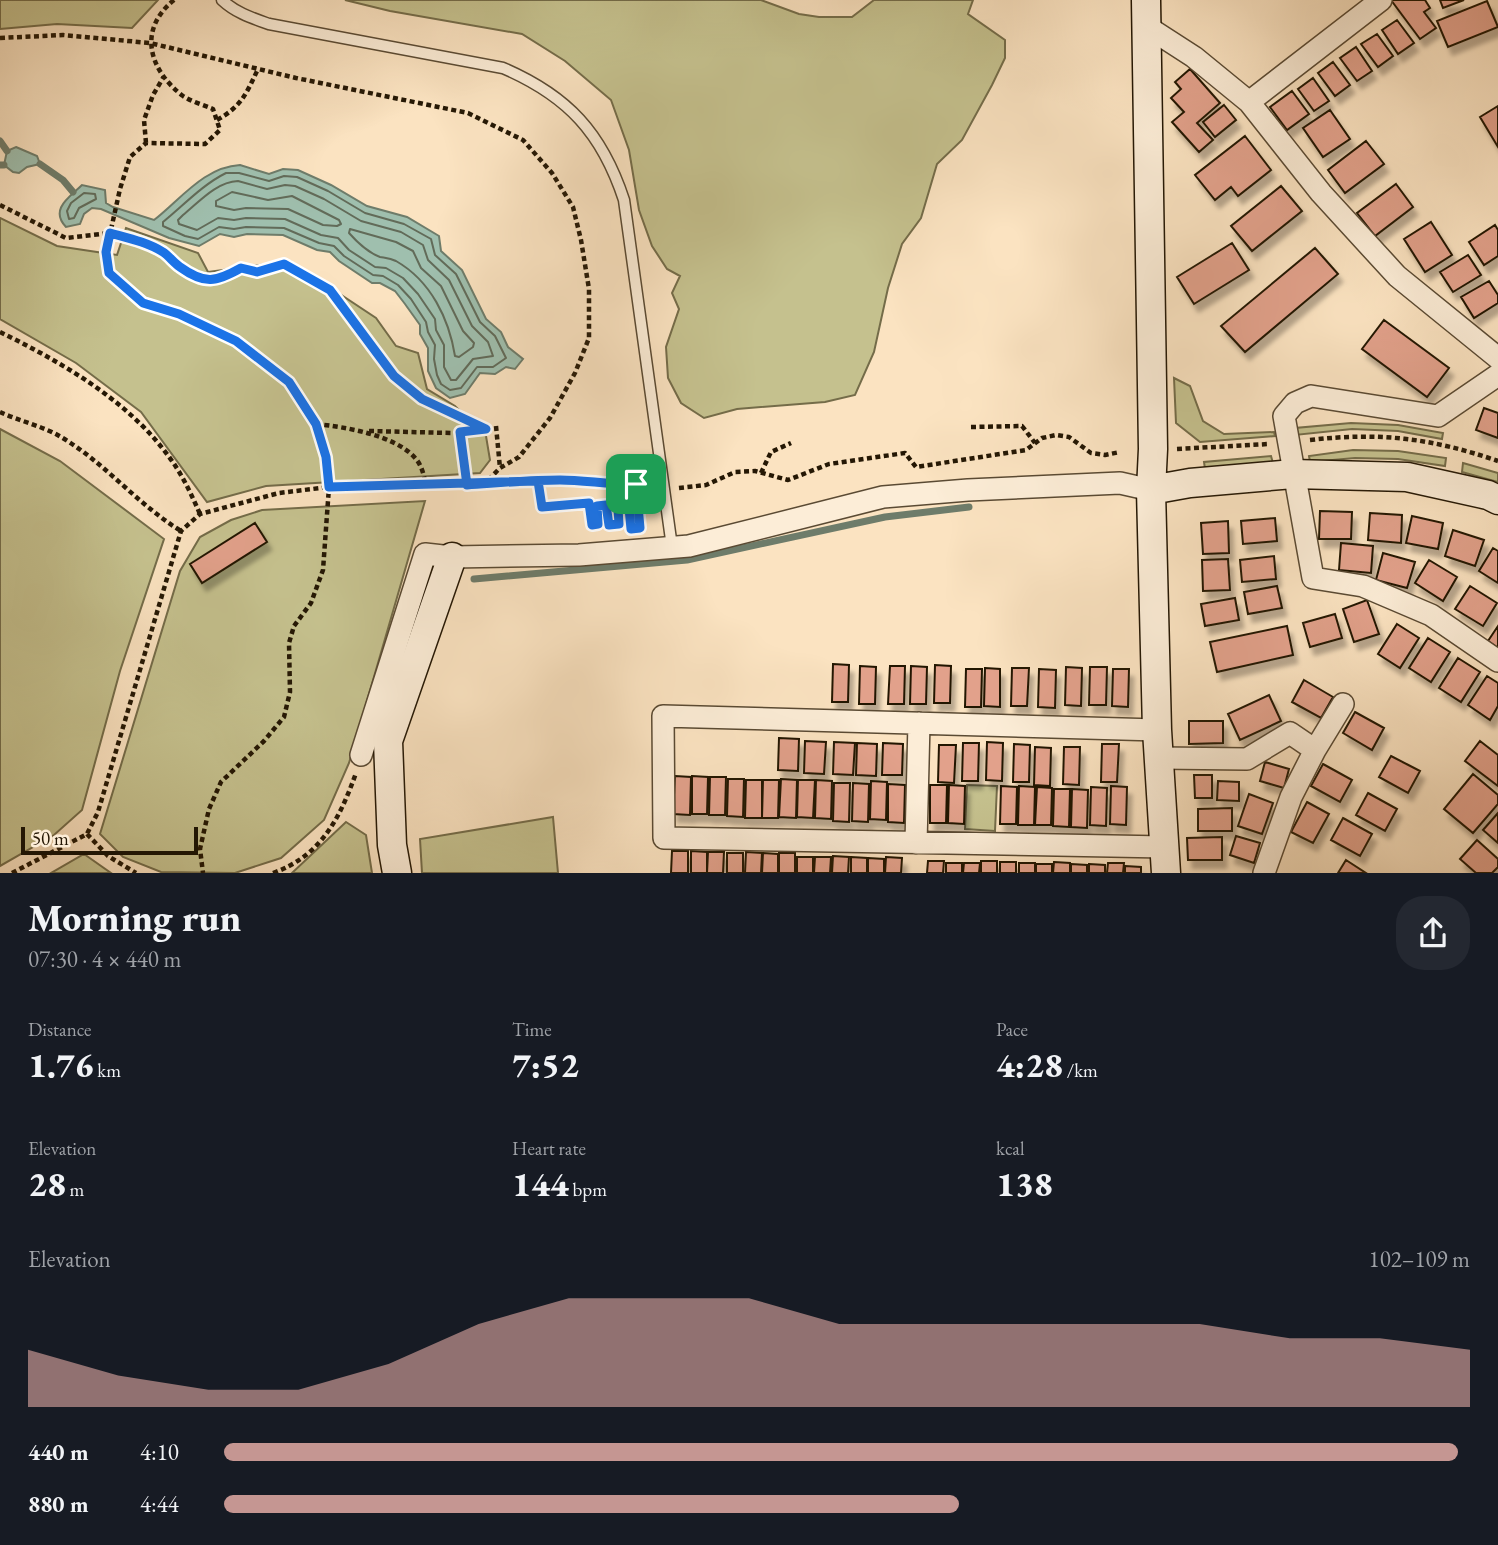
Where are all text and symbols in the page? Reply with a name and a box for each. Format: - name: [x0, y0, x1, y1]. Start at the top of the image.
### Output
- pin: [606, 454, 666, 514]
- icon: arrive: [617, 465, 655, 503]
- scale bar: [21, 824, 198, 856]
- text: 50 m: [32, 826, 69, 851]
- text: Morning run: [28, 893, 241, 942]
- button: share: [1396, 896, 1470, 970]
- text: 07:30 · 4 × 440 m: [28, 944, 181, 974]
- text: Distance: [28, 1017, 91, 1042]
- text: Time: [512, 1017, 552, 1042]
- text: Pace: [996, 1017, 1028, 1042]
- text: 1.76: [28, 1042, 94, 1087]
- text: 7:52: [512, 1042, 579, 1087]
- text: 4:28: [996, 1042, 1063, 1087]
- text: km: [94, 1058, 121, 1083]
- text: /km: [1063, 1058, 1098, 1083]
- text: Elevation: [28, 1136, 96, 1161]
- text: Heart rate: [512, 1136, 586, 1161]
- text: kcal: [996, 1136, 1025, 1161]
- text: 28: [28, 1161, 66, 1206]
- text: 144: [512, 1161, 569, 1206]
- text: 138: [996, 1161, 1053, 1206]
- text: m: [66, 1177, 84, 1202]
- text: bpm: [569, 1177, 607, 1202]
- text: Elevation: [28, 1244, 111, 1274]
- text: 102–109 m: [1369, 1244, 1470, 1274]
- text: 440 m: [28, 1437, 89, 1467]
- text: 4:10: [140, 1437, 179, 1467]
- text: 880 m: [28, 1489, 89, 1519]
- text: 4:44: [140, 1489, 179, 1519]

